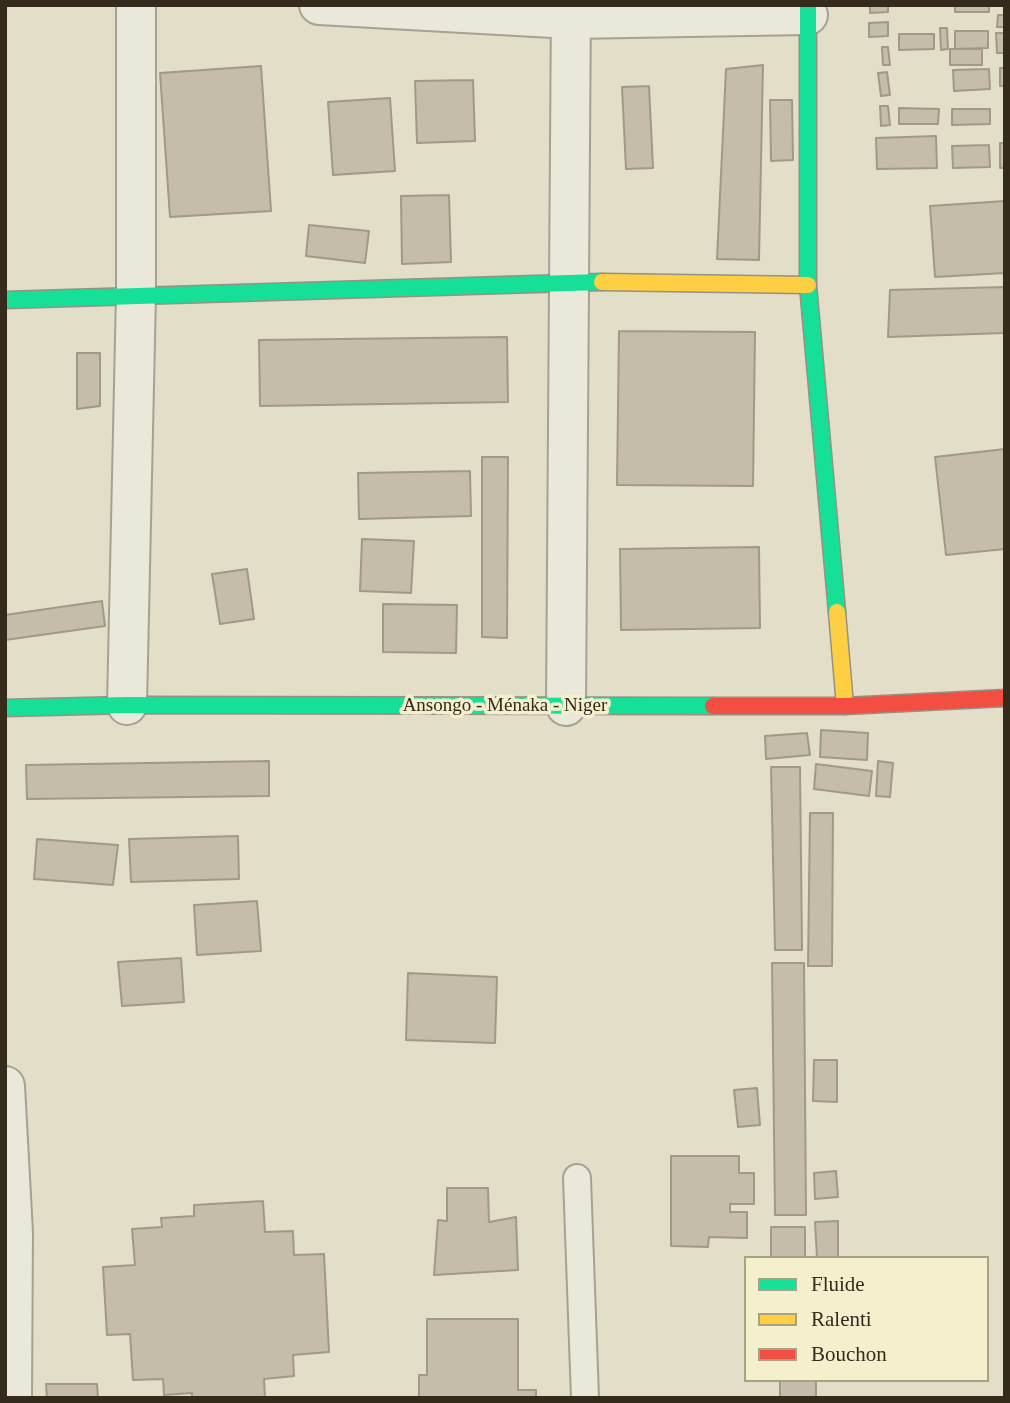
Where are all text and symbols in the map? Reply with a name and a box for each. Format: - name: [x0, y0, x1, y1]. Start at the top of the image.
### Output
- street label: Ansongo - Ménaka - Niger: [403, 695, 607, 717]
- legend: [744, 1256, 989, 1382]
- text: Fluide: [811, 1272, 865, 1296]
- text: Ralenti: [811, 1307, 872, 1331]
- text: Bouchon: [811, 1342, 887, 1366]

